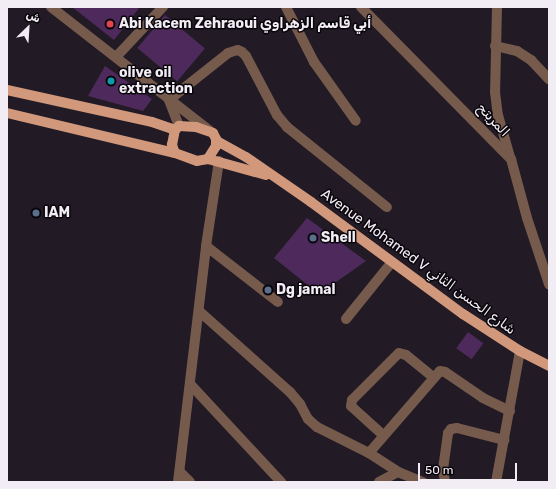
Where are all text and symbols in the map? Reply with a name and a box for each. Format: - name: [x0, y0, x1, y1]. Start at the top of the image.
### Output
- north arrow: [8, 8, 48, 48]
- text: ش: [24, 8, 42, 26]
- place label: Abi Kacem Zehraoui أبي قاسم الزهراوي: [119, 16, 371, 32]
- marker: Abi Kacem Zehraoui أبي قاسم الزهراوي: [104, 18, 116, 30]
- place label: olive oil extraction: [119, 65, 193, 98]
- marker: olive oil extraction: [106, 76, 116, 86]
- street label: المريتح: [473, 100, 513, 140]
- street label: Avenue Mohamed V شارع الحسن الثاني: [317, 185, 519, 339]
- place label: IAM: [44, 205, 70, 221]
- marker: IAM: [31, 208, 41, 218]
- place label: Shell: [321, 230, 356, 246]
- marker: Shell: [308, 233, 318, 243]
- place label: Dg jamal: [276, 282, 335, 298]
- marker: Dg jamal: [263, 285, 273, 295]
- scale bar: [420, 455, 519, 481]
- text: 50 m: [425, 463, 453, 477]

